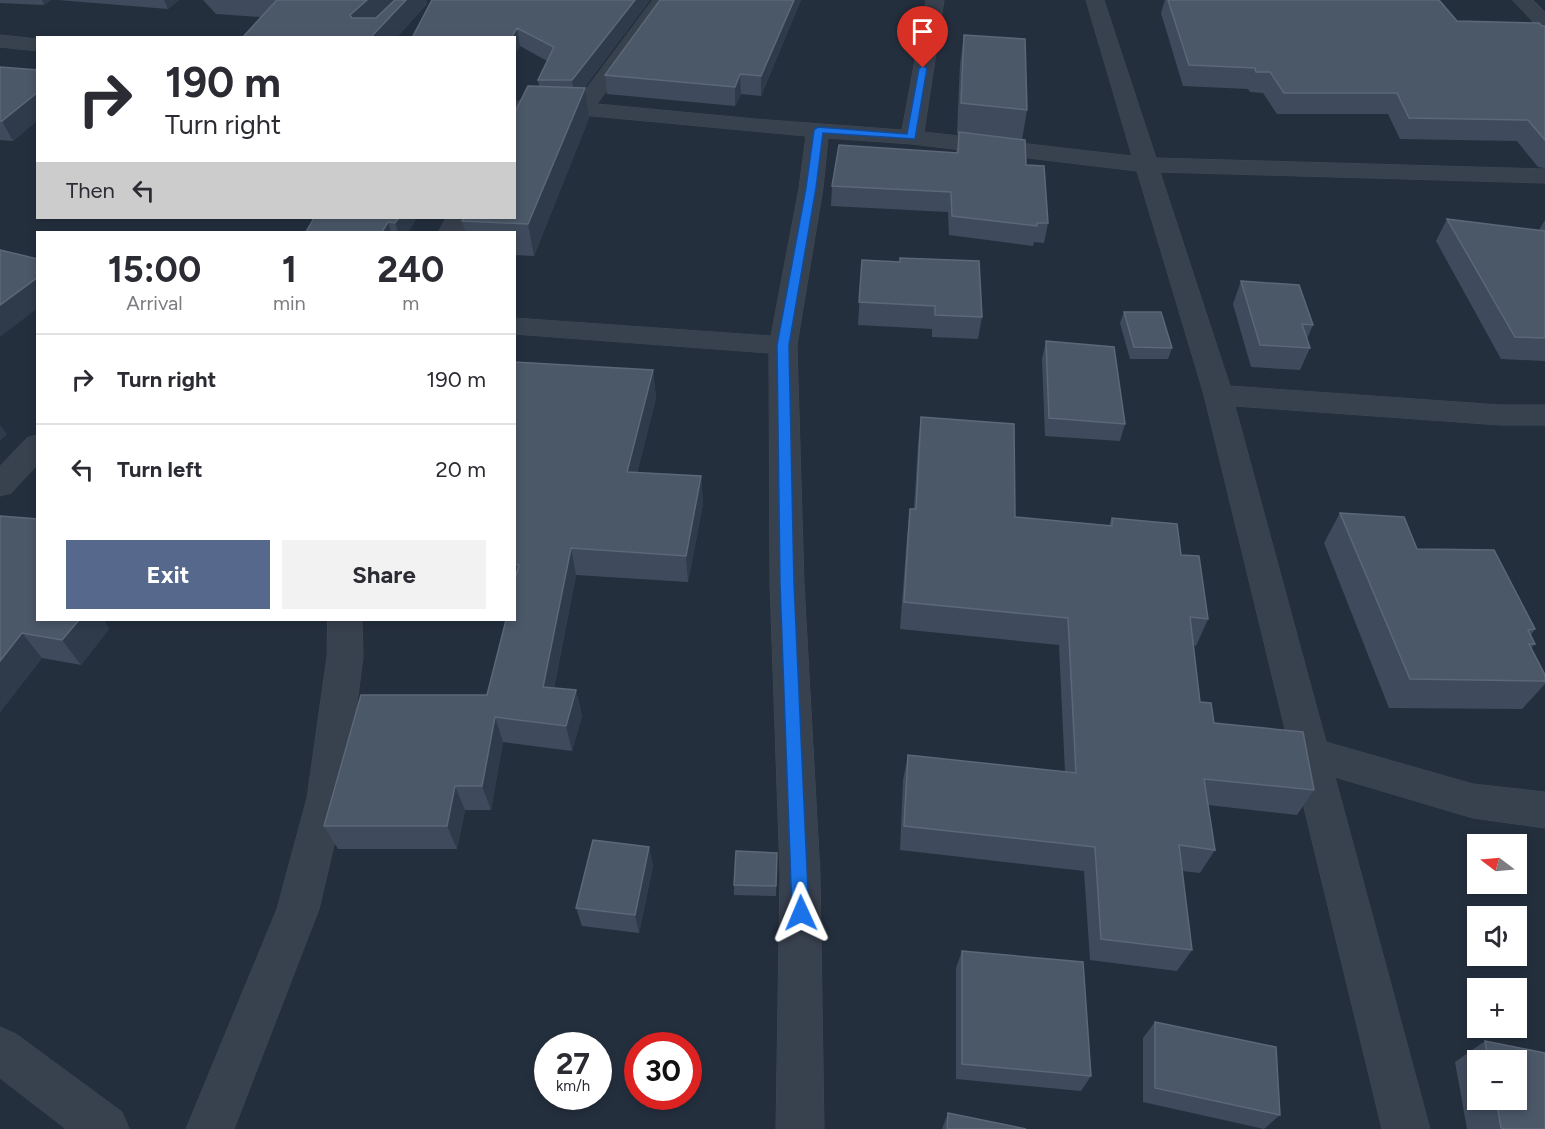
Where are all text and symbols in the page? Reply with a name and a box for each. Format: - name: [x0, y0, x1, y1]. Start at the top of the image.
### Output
- pin: [897, 6, 948, 68]
- icon: arrive: [906, 15, 939, 48]
- text: 190 m: [165, 57, 281, 108]
- icon: right: [66, 60, 144, 138]
- text: Turn right: [165, 108, 281, 141]
- icon: left: [127, 174, 160, 207]
- text: Then: [66, 177, 115, 204]
- text: 15:00: [108, 248, 201, 291]
- text: 1: [282, 248, 297, 291]
- text: 240: [377, 248, 444, 291]
- text: Arrival: [126, 291, 183, 315]
- text: min: [273, 291, 306, 315]
- text: m: [402, 291, 419, 315]
- icon: right: [66, 363, 99, 396]
- text: Turn right: [117, 366, 216, 393]
- text: 190 m: [426, 366, 486, 393]
- icon: left: [66, 453, 99, 486]
- text: Turn left: [117, 456, 203, 483]
- text: 20 m: [435, 456, 486, 483]
- button: Exit: [66, 540, 270, 609]
- button: Share: [282, 540, 486, 609]
- north arrow: [1467, 834, 1527, 894]
- map controls: [1467, 834, 1527, 1110]
- position arrow: [769, 881, 833, 945]
- button: sound: [1467, 906, 1527, 966]
- button: +: [1467, 978, 1527, 1038]
- speed limit sign: 30: [624, 1032, 702, 1110]
- text: 27: [556, 1045, 590, 1082]
- button: −: [1467, 1050, 1527, 1110]
- text: km/h: [556, 1077, 590, 1095]

